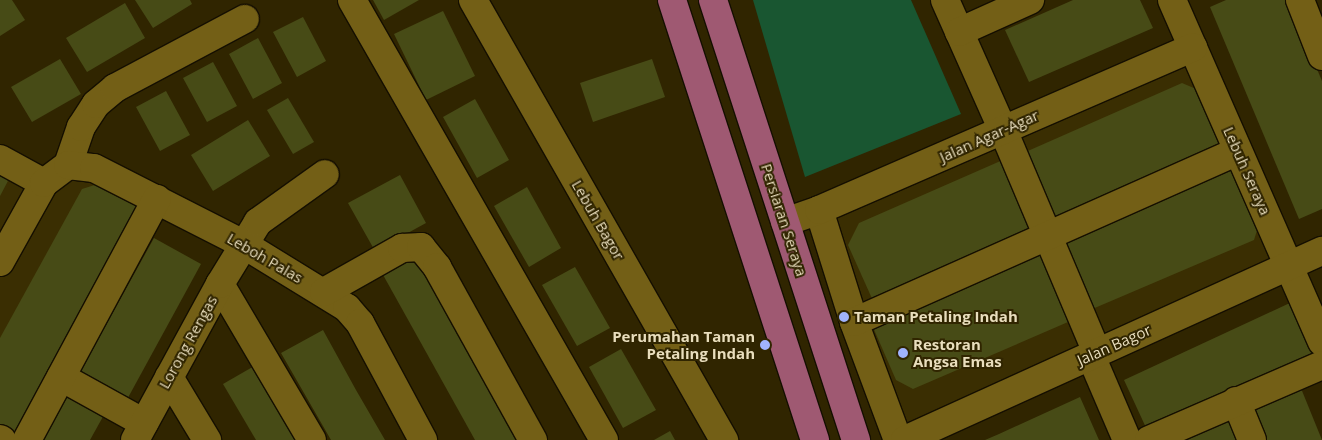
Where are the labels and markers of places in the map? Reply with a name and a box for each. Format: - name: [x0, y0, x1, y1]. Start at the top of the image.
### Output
- place label: Taman Petaling Indah: [854, 308, 1018, 326]
- marker: Taman Petaling Indah: [838, 311, 850, 323]
- place label: Perumahan Taman Petaling Indah: [612, 327, 755, 362]
- place label: Restoran Angsa Emas: [913, 335, 1002, 370]
- marker: Perumahan Taman Petaling Indah: [759, 339, 771, 351]
- marker: Restoran Angsa Emas: [897, 347, 909, 359]

